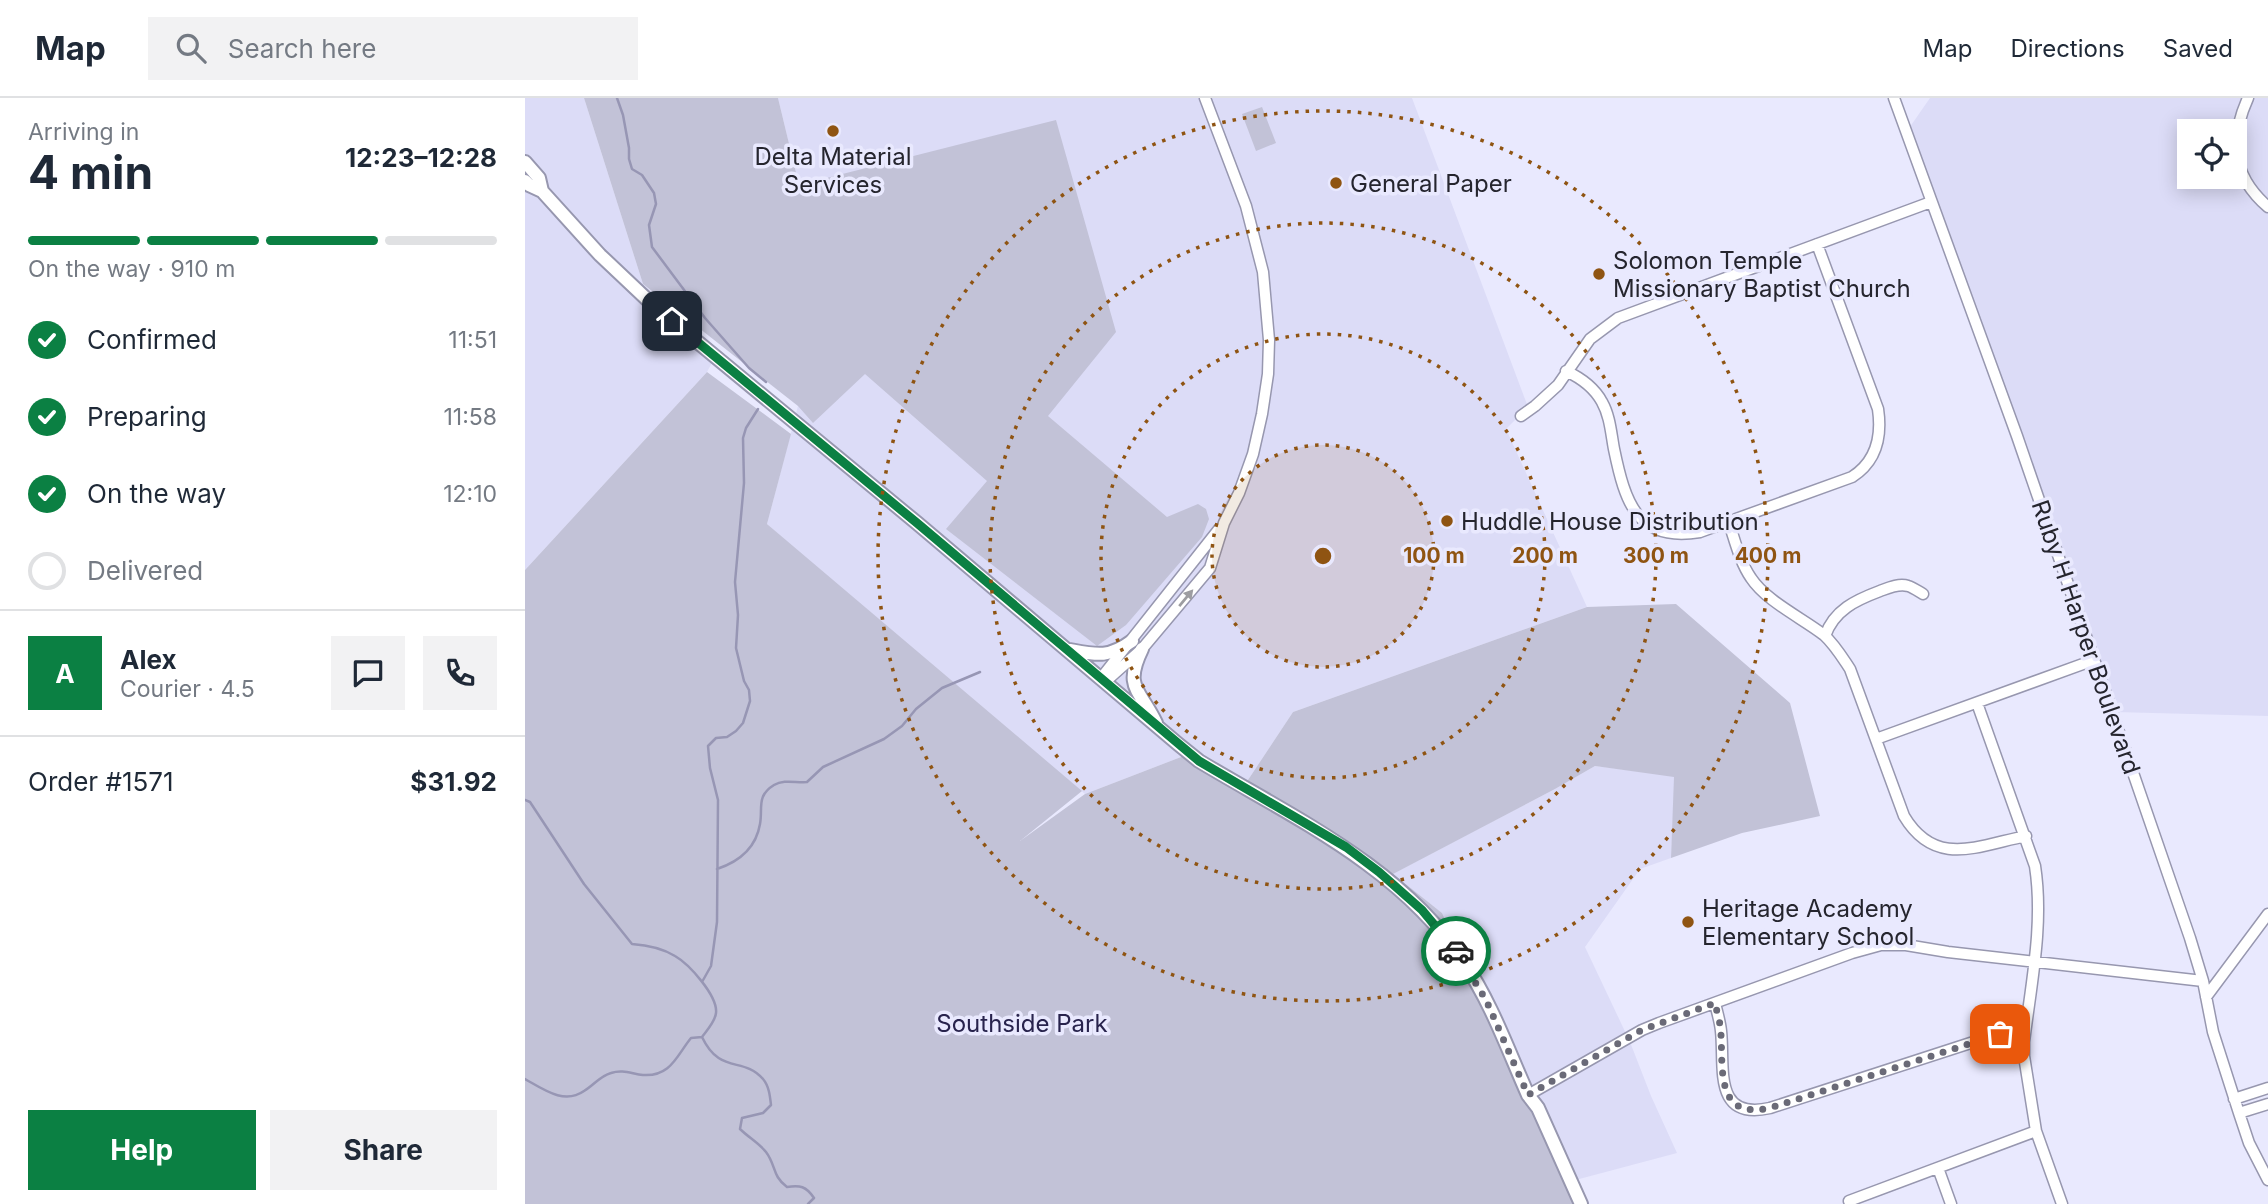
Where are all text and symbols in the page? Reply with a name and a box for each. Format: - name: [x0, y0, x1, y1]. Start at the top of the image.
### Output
- search box: [148, 17, 638, 80]
- text: Map: [35, 28, 106, 68]
- icon: search: [172, 29, 210, 67]
- text: Search here: [228, 33, 376, 64]
- text: Map: [1923, 34, 1972, 63]
- text: Directions: [2010, 34, 2125, 63]
- text: Saved: [2163, 34, 2233, 63]
- text: Arriving in: [28, 118, 139, 146]
- map controls: [2177, 119, 2247, 189]
- button: locate: [2177, 119, 2247, 189]
- marker: Delta Material Services: [825, 123, 841, 139]
- text: 12:23–12:28: [345, 142, 497, 173]
- place label: Delta Material Services: [755, 142, 911, 199]
- text: 4 min: [28, 144, 153, 200]
- place label: General Paper: [1350, 169, 1512, 198]
- marker: General Paper: [1328, 175, 1344, 191]
- place label: Solomon Temple Missionary Baptist Church: [1613, 246, 1911, 303]
- text: On the way · 910 m: [28, 255, 235, 283]
- marker: Solomon Temple Missionary Baptist Church: [1591, 266, 1607, 282]
- pin: [642, 291, 702, 351]
- icon: home: [653, 302, 691, 340]
- icon: check: [28, 321, 66, 359]
- text: Confirmed: [87, 324, 217, 355]
- text: 11:51: [448, 326, 497, 354]
- icon: check: [28, 398, 66, 436]
- text: Preparing: [87, 401, 207, 432]
- text: 11:58: [443, 403, 497, 431]
- icon: check: [28, 475, 66, 513]
- text: On the way: [87, 478, 226, 509]
- text: 12:10: [443, 480, 497, 508]
- street label: Ruby H Harper Boulevard: [2025, 496, 2147, 778]
- place label: Huddle House Distribution: [1461, 507, 1759, 536]
- marker: Huddle House Distribution: [1439, 513, 1455, 529]
- text: 100 m: [1403, 543, 1465, 568]
- text: 200 m: [1512, 543, 1578, 568]
- text: 300 m: [1623, 543, 1689, 568]
- text: 400 m: [1735, 543, 1801, 568]
- centre of rings: [1311, 544, 1335, 568]
- text: Delivered: [87, 555, 203, 586]
- one-way arrow: [1178, 589, 1193, 606]
- button: chat: [331, 636, 405, 710]
- button: phone: [423, 636, 497, 710]
- text: Alex: [120, 644, 177, 675]
- text: A: [55, 658, 75, 689]
- text: Courier · 4.5: [120, 675, 255, 703]
- text: Order #1571: [28, 766, 174, 797]
- text: $31.92: [410, 766, 497, 797]
- place label: Heritage Academy Elementary School: [1702, 894, 1914, 951]
- marker: Heritage Academy Elementary School: [1680, 914, 1696, 930]
- courier: [1421, 916, 1491, 986]
- icon: car: [1437, 932, 1475, 970]
- pin: [1970, 1004, 2030, 1064]
- park label: Southside Park: [936, 1009, 1108, 1038]
- icon: bag: [1981, 1015, 2019, 1053]
- button: Help: [28, 1110, 256, 1190]
- button: Share: [270, 1110, 497, 1190]

